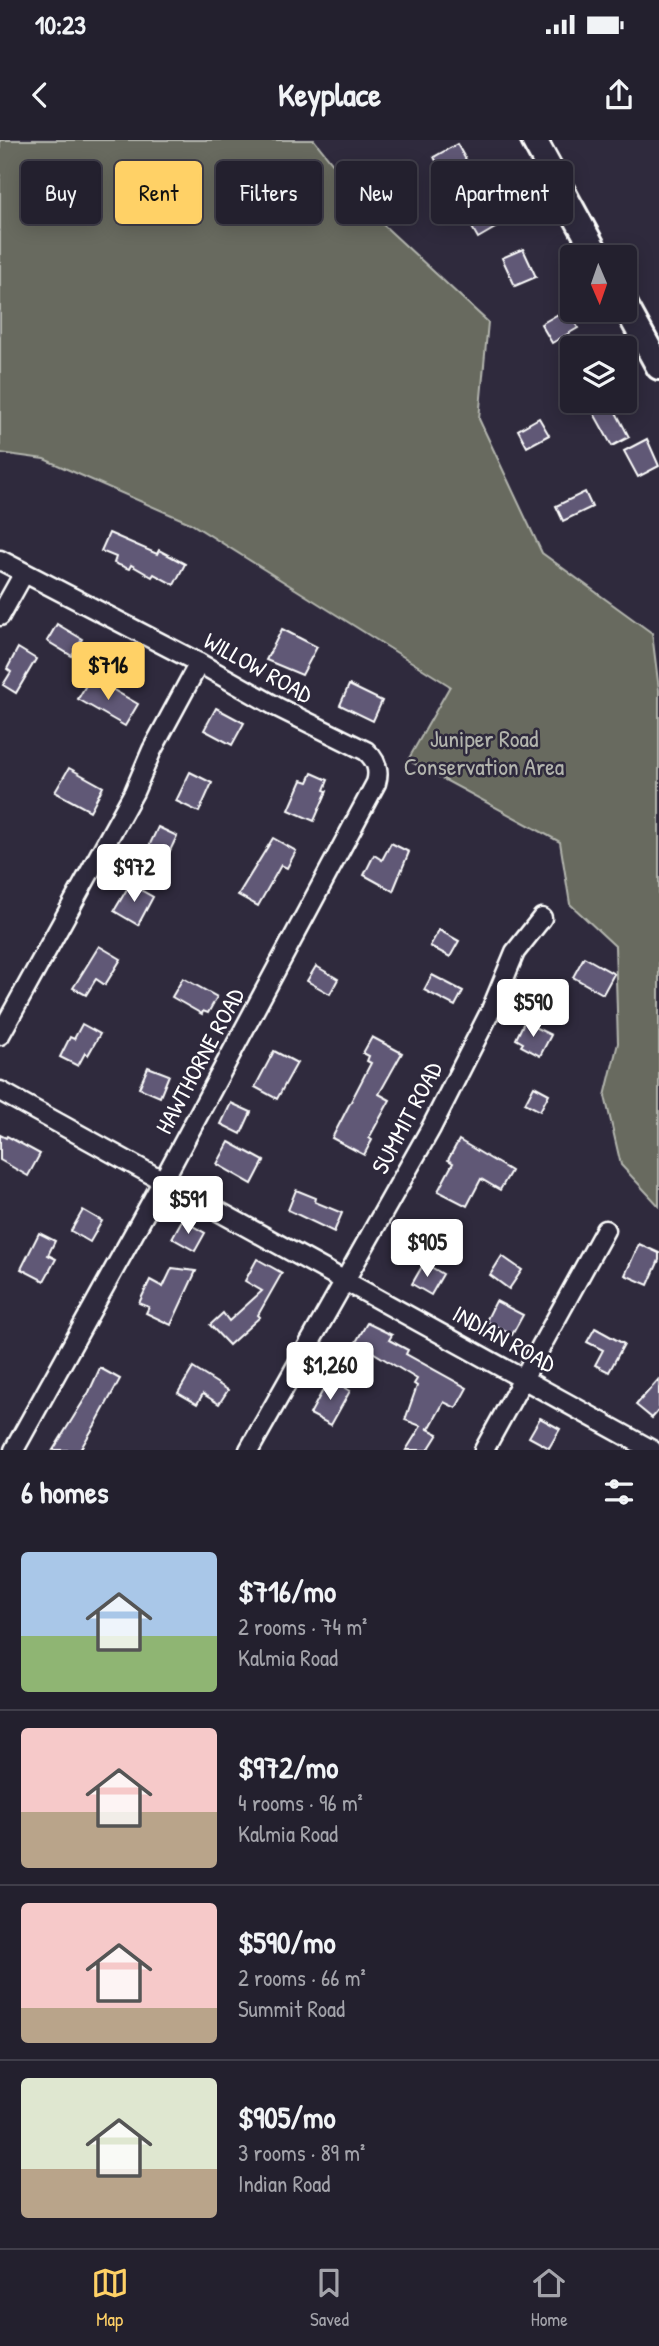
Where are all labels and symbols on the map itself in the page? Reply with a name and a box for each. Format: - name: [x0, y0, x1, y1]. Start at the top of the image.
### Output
- north arrow: [560, 245, 637, 322]
- street label: WILLOW ROAD: [199, 624, 319, 710]
- pin: $716: [67, 643, 149, 702]
- park label: Juniper Road Conservation Area: [404, 722, 564, 782]
- pin: $972: [93, 844, 175, 904]
- pin: $590: [492, 979, 574, 1039]
- street label: HAWTHORNE ROAD: [147, 982, 251, 1139]
- street label: SUMMIT ROAD: [363, 1055, 449, 1179]
- pin: $591: [147, 1176, 229, 1236]
- pin: $905: [386, 1220, 468, 1279]
- street label: INDIAN ROAD: [447, 1297, 562, 1380]
- pin: $1,260: [273, 1342, 387, 1402]

